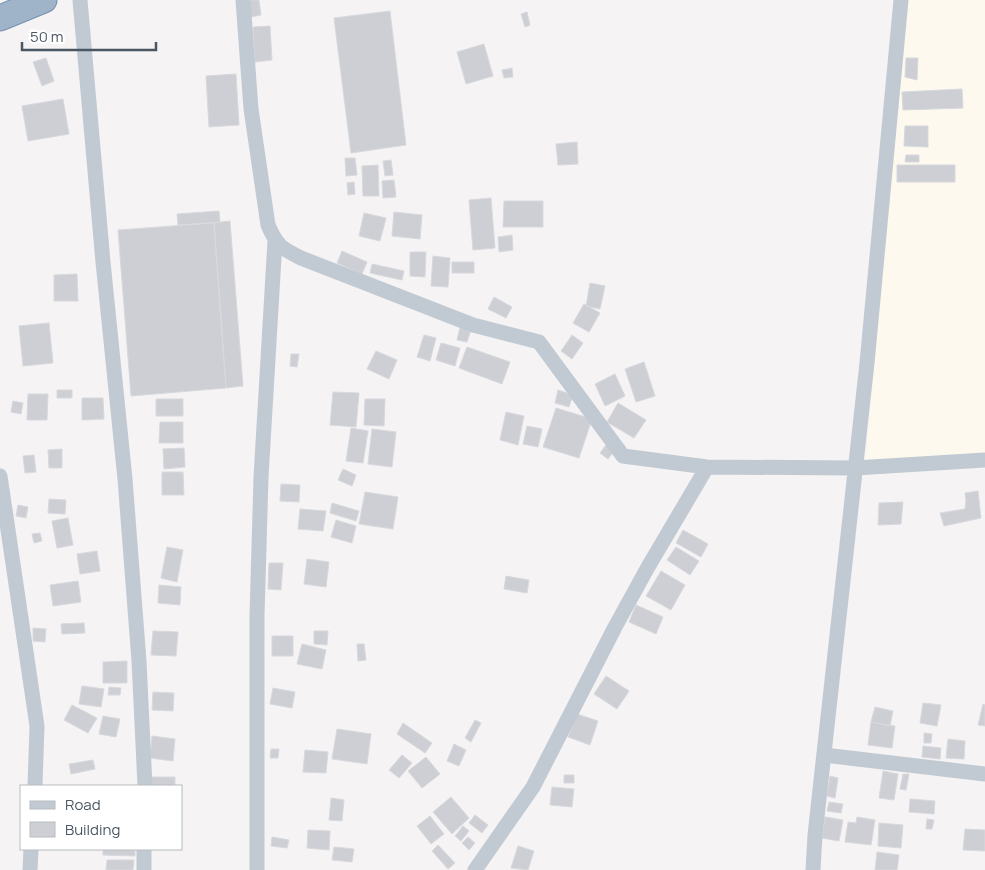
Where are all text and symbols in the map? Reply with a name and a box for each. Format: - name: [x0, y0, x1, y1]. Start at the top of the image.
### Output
- scale bar: [22, 20, 156, 52]
- text: 50 m: [30, 26, 64, 47]
- legend: [20, 785, 182, 850]
- text: Road: [65, 794, 101, 815]
- text: Building: [65, 819, 120, 840]

